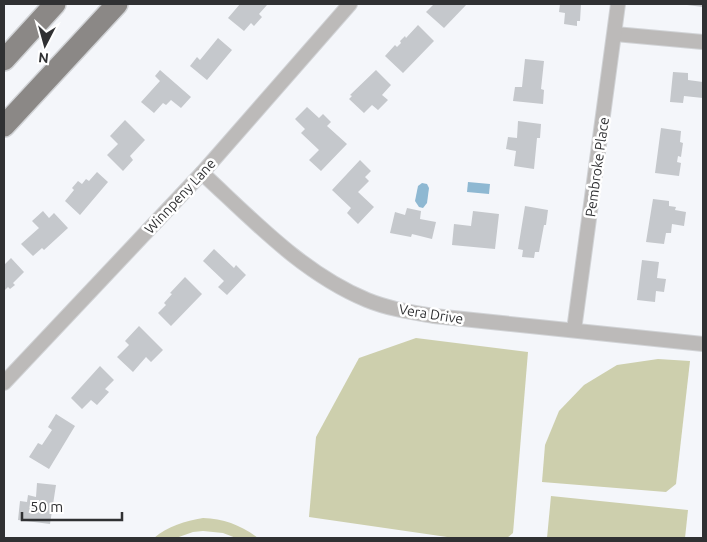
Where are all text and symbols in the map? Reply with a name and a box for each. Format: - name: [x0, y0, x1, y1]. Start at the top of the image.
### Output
- north arrow: [20, 20, 70, 70]
- text: N: [38, 49, 50, 66]
- street label: Pembroke Place: [582, 116, 612, 218]
- street label: Winnpeny Lane: [141, 155, 219, 237]
- street label: Vera Drive: [398, 301, 464, 327]
- scale bar: [22, 490, 122, 522]
- text: 50 m: [30, 498, 63, 515]

